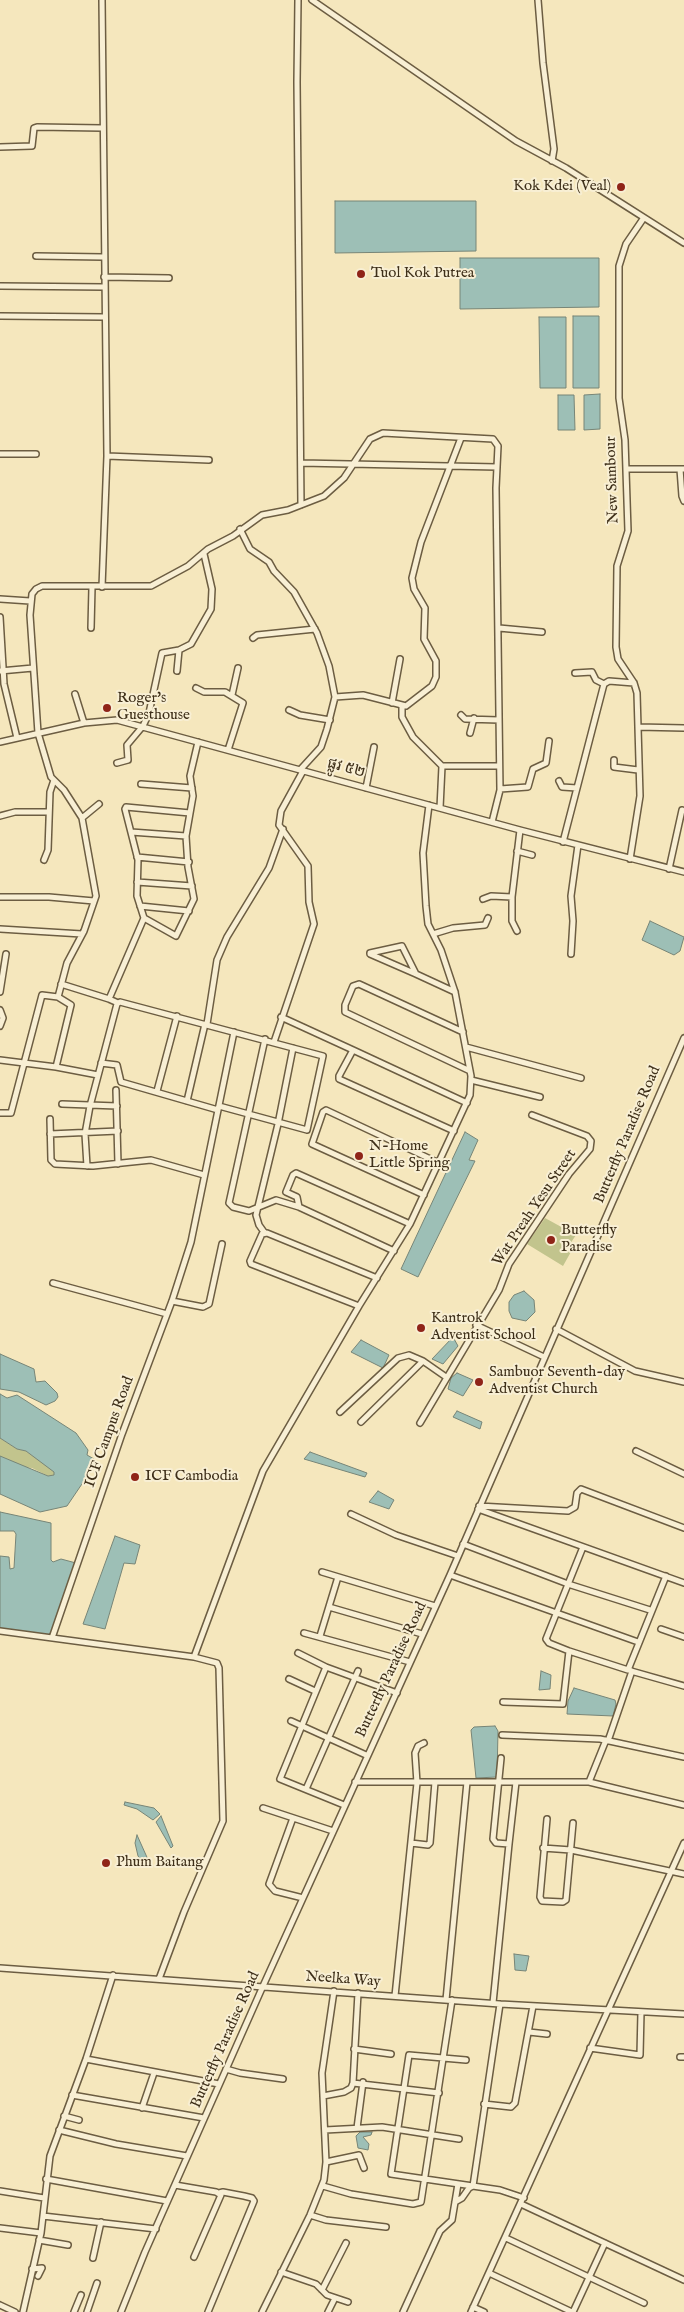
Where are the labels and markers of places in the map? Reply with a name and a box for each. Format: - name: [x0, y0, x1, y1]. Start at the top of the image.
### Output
- place label: Kok Kdei (Veal): [513, 178, 611, 196]
- marker: Kok Kdei (Veal): [615, 181, 627, 193]
- place label: Tuol Kok Putrea: [371, 265, 474, 283]
- marker: Tuol Kok Putrea: [355, 268, 367, 280]
- place label: Roger's Guesthouse: [117, 690, 190, 725]
- marker: Roger's Guesthouse: [101, 702, 113, 714]
- place label: N-Home Little Spring: [369, 1138, 450, 1173]
- marker: N-Home Little Spring: [353, 1150, 365, 1162]
- place label: Butterfly Paradise: [561, 1222, 617, 1257]
- marker: Butterfly Paradise: [545, 1234, 557, 1246]
- place label: Kantrok Adventist School: [431, 1310, 536, 1345]
- marker: Kantrok Adventist School: [415, 1322, 427, 1334]
- place label: Sambuor Seventh-day Adventist Church: [489, 1364, 625, 1399]
- marker: Sambuor Seventh-day Adventist Church: [473, 1376, 485, 1388]
- place label: ICF Cambodia: [145, 1468, 238, 1486]
- marker: ICF Cambodia: [129, 1471, 141, 1483]
- place label: Phum Baitang: [116, 1854, 203, 1872]
- marker: Phum Baitang: [100, 1857, 112, 1869]

